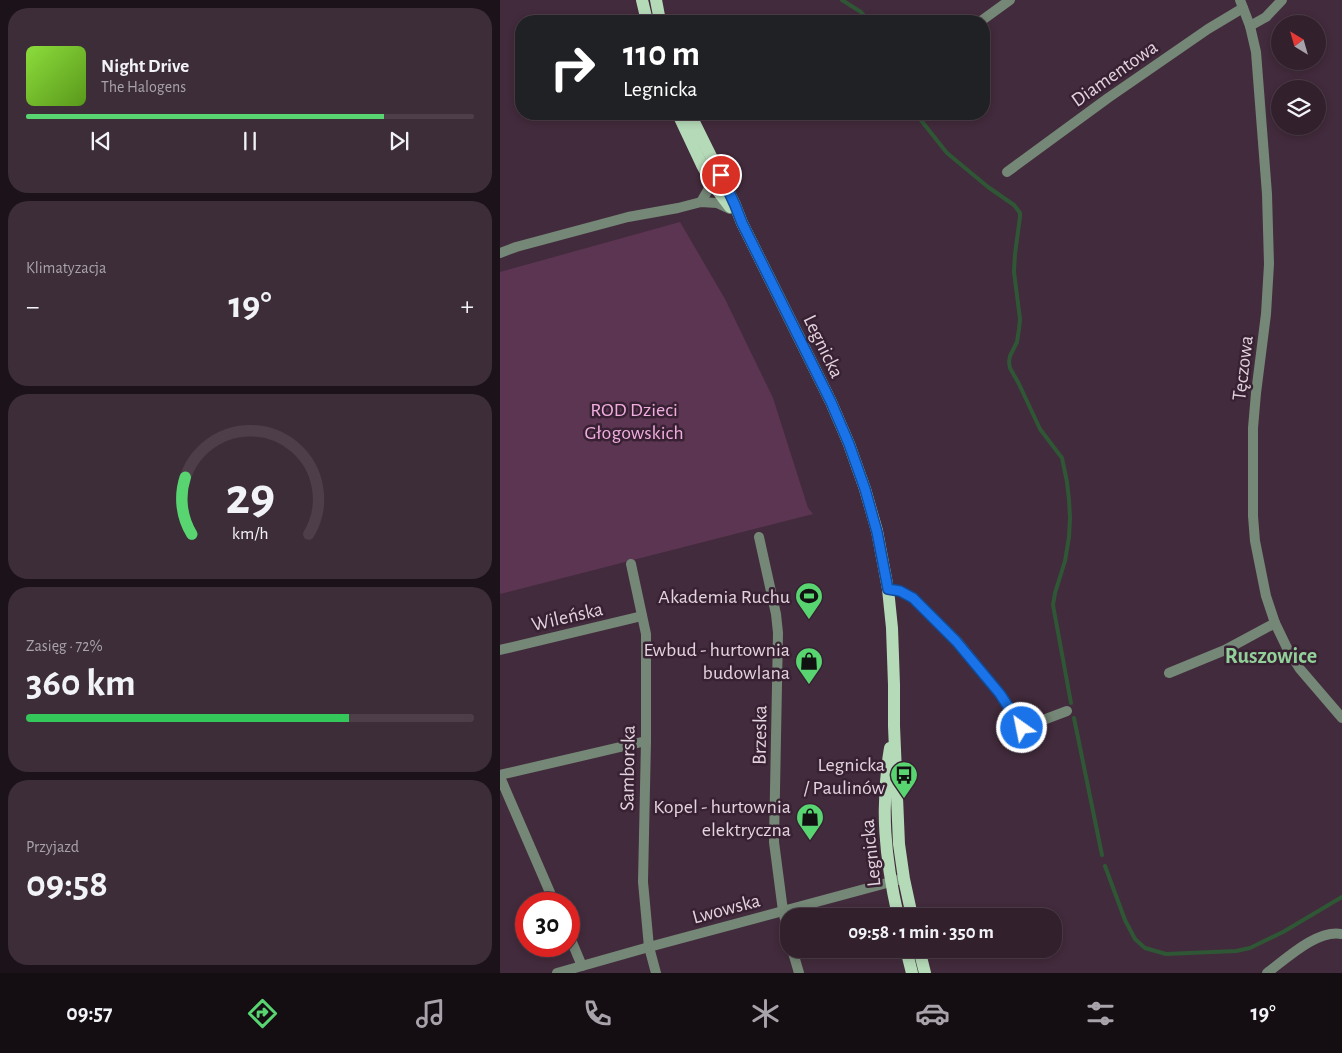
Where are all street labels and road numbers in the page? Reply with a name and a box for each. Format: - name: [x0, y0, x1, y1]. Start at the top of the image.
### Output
- street label: Diamentowa: [1068, 37, 1161, 111]
- street label: Legnicka: [799, 312, 847, 381]
- street label: Tęczowa: [1229, 334, 1257, 402]
- street label: Wileńska: [530, 599, 605, 635]
- street label: Brzeska: [749, 705, 771, 765]
- street label: Samborska: [617, 725, 639, 811]
- street label: Legnicka: [858, 818, 884, 888]
- street label: Lwowska: [690, 890, 762, 928]

